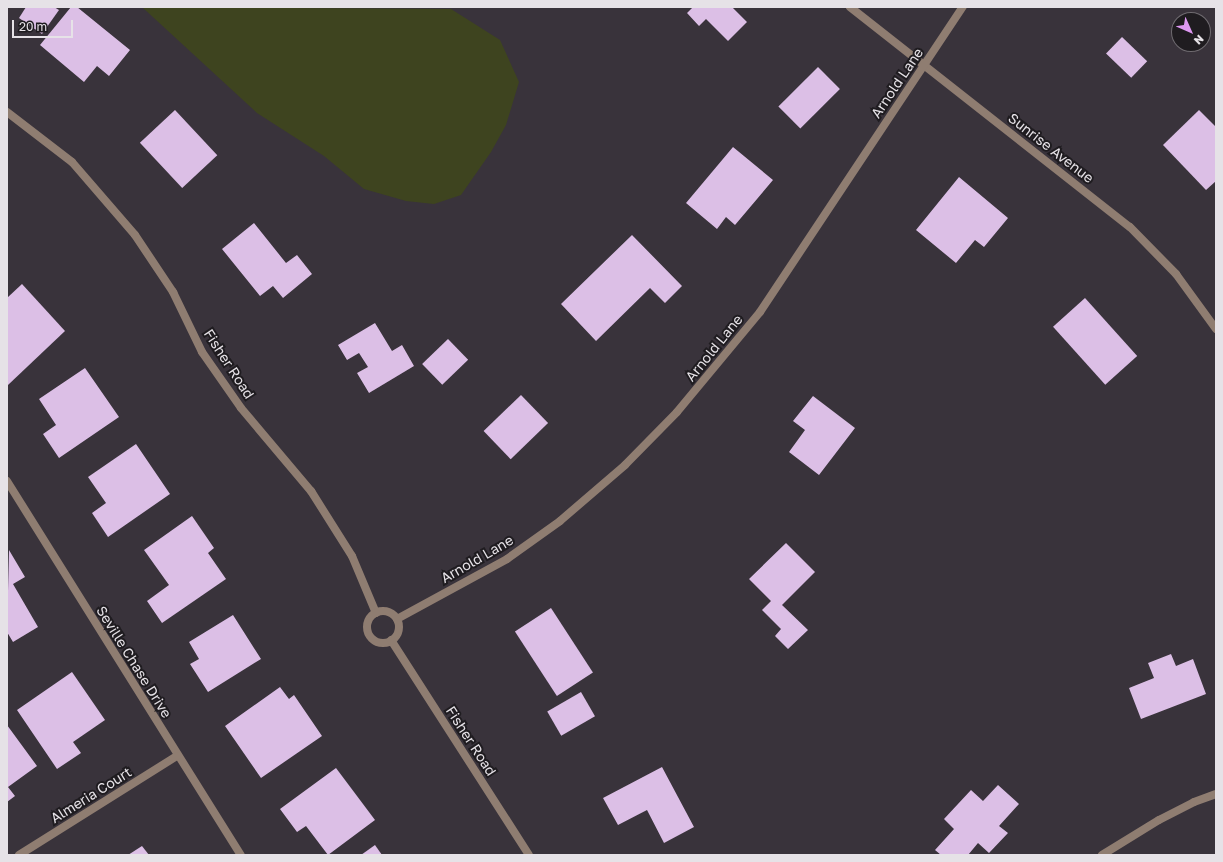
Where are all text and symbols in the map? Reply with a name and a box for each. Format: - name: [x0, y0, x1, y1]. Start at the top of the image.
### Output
- scale bar: [14, 12, 75, 38]
- north arrow: [1171, 12, 1211, 52]
- text: 20 m: [19, 19, 47, 34]
- text: N: [1192, 33, 1207, 48]
- street label: Arnold Lane: [867, 45, 927, 121]
- street label: Sunrise Avenue: [1005, 109, 1097, 187]
- street label: Arnold Lane: [682, 311, 746, 385]
- street label: Fisher Road: [200, 326, 258, 402]
- street label: Arnold Lane: [438, 531, 516, 587]
- street label: Seville Chase Drive: [93, 603, 175, 721]
- street label: Fisher Road: [442, 703, 500, 779]
- street label: Almeria Court: [47, 763, 135, 827]

